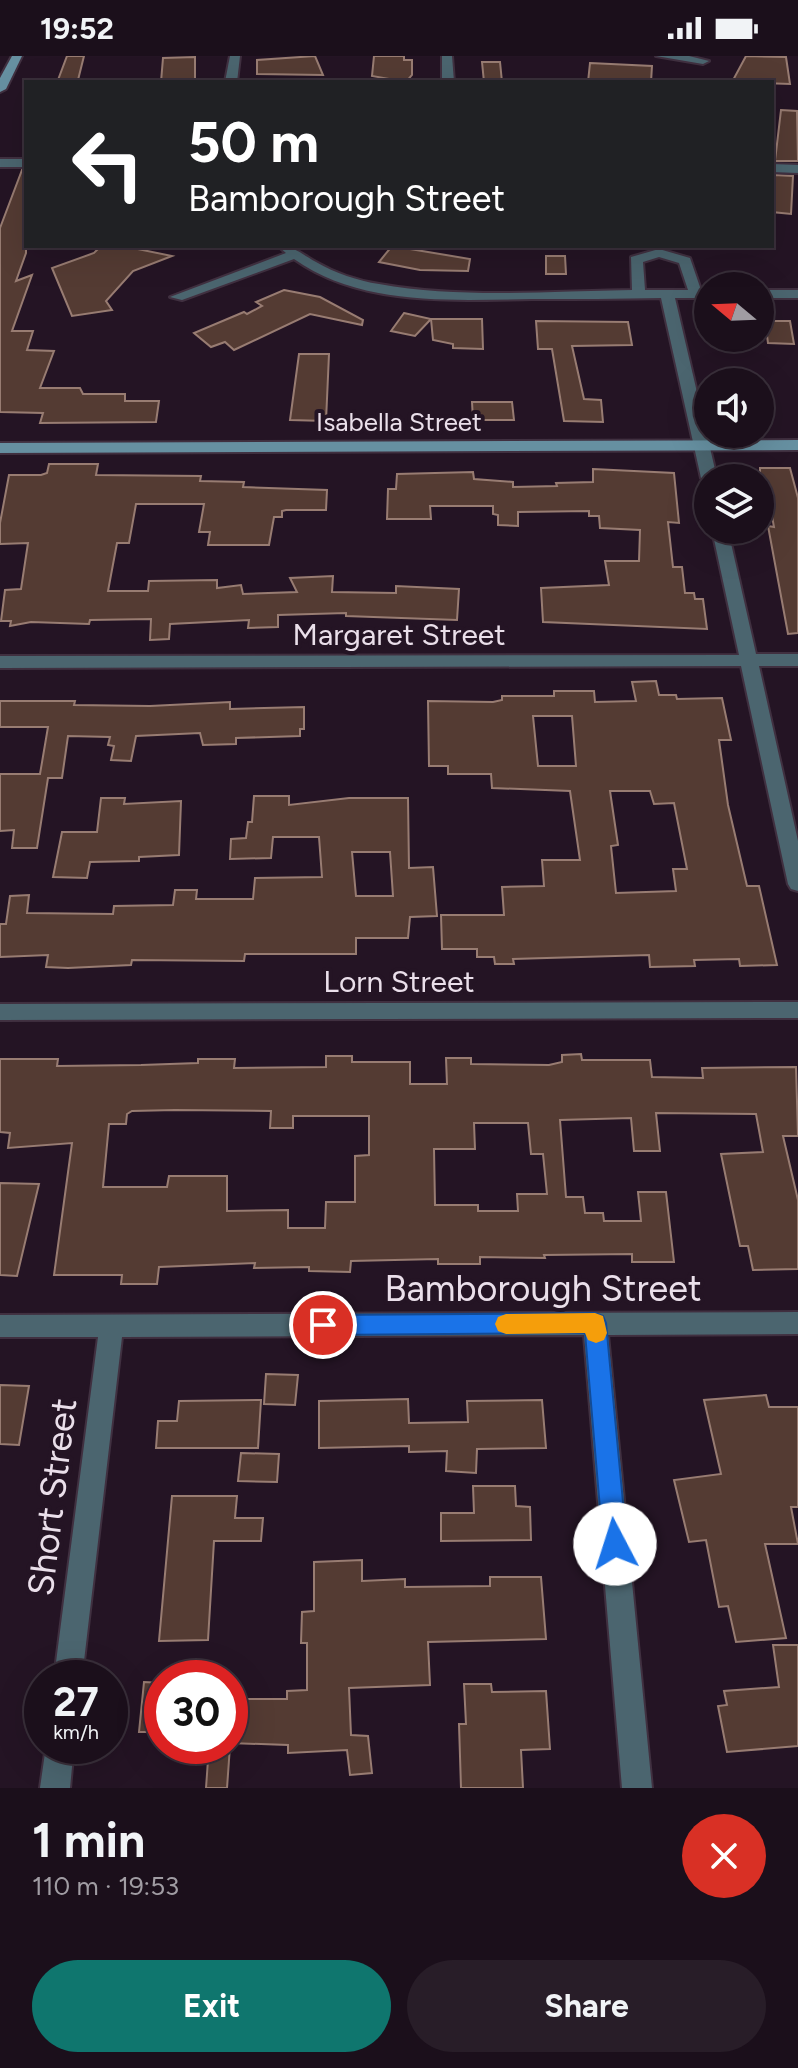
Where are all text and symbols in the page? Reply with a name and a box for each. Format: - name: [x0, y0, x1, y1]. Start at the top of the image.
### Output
- text: 19:52: [40, 10, 114, 47]
- text: 50 m: [188, 109, 319, 176]
- icon: left: [56, 112, 160, 216]
- text: Bamborough Street: [188, 177, 505, 220]
- north arrow: [694, 272, 774, 352]
- map controls: [694, 272, 774, 544]
- button: sound: [694, 368, 774, 448]
- street label: Isabella Street: [316, 406, 482, 438]
- button: layers: [694, 464, 774, 544]
- street label: Margaret Street: [293, 616, 506, 653]
- street label: Lorn Street: [323, 963, 475, 1000]
- street label: Bamborough Street: [384, 1267, 702, 1310]
- pin: [289, 1291, 357, 1359]
- icon: arrive: [301, 1303, 345, 1347]
- street label: Short Street: [19, 1396, 85, 1598]
- position arrow: [573, 1502, 657, 1586]
- speed limit sign: 30: [144, 1660, 248, 1764]
- text: 27: [53, 1678, 99, 1726]
- text: km/h: [53, 1720, 99, 1744]
- text: 1 min: [32, 1811, 145, 1869]
- button: close: [682, 1814, 766, 1898]
- text: 110 m · 19:53: [32, 1870, 179, 1902]
- button: Exit: [32, 1960, 391, 2052]
- button: Share: [407, 1960, 766, 2052]

